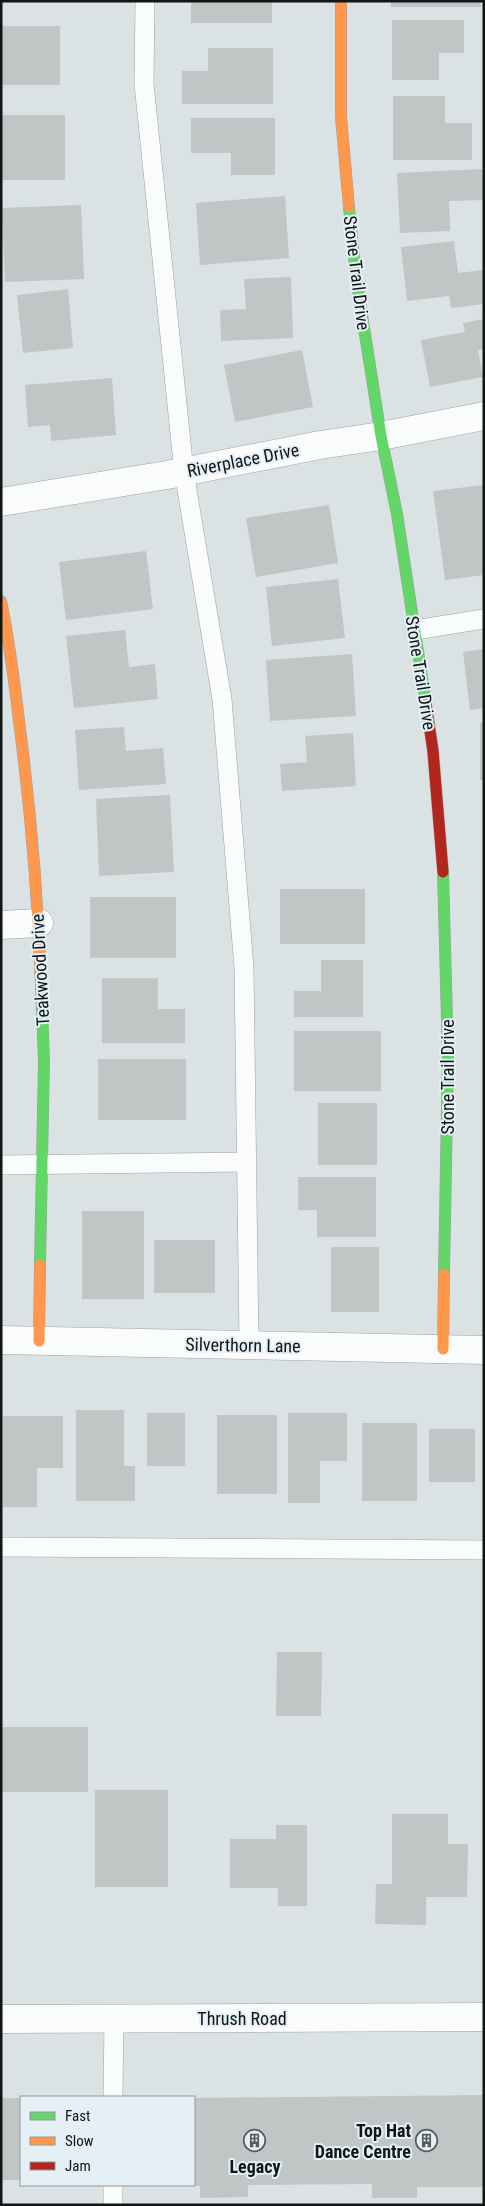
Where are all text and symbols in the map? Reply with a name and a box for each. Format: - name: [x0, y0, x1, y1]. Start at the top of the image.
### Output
- street label: Stone Trail Drive: [340, 215, 374, 331]
- street label: Riverplace Drive: [185, 439, 301, 481]
- street label: Stone Trail Drive: [402, 614, 440, 732]
- street label: Teakwood Drive: [27, 913, 53, 1027]
- street label: Stone Trail Drive: [437, 1019, 458, 1135]
- street label: Silverthorn Lane: [185, 1333, 301, 1357]
- street label: Thrush Road: [197, 2008, 287, 2029]
- legend: [20, 2096, 195, 2186]
- text: Fast: [65, 2107, 90, 2125]
- place label: Top Hat Dance Centre: [315, 2120, 411, 2162]
- building icon: Top Hat Dance Centre: [415, 2128, 439, 2152]
- building icon: Legacy: [243, 2129, 267, 2153]
- text: Slow: [65, 2132, 94, 2150]
- place label: Legacy: [229, 2156, 281, 2177]
- text: Jam: [65, 2157, 91, 2175]

